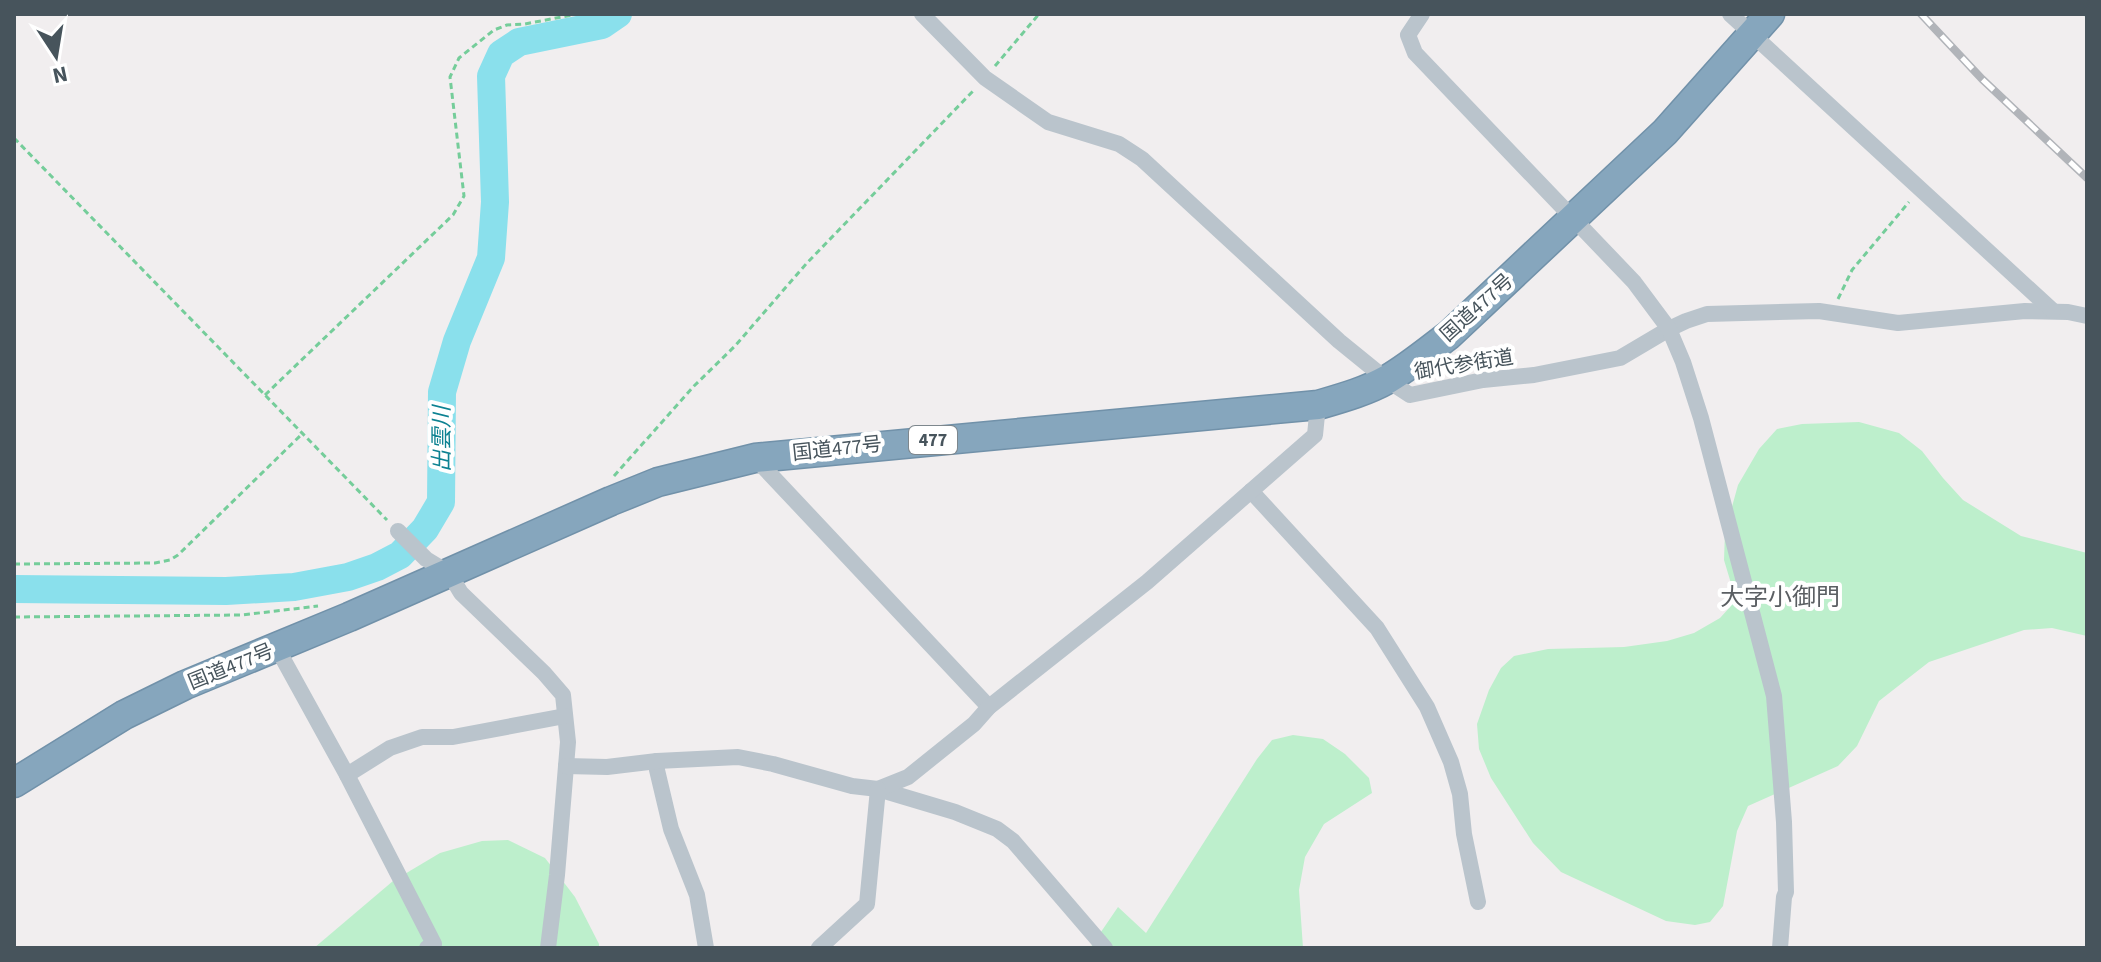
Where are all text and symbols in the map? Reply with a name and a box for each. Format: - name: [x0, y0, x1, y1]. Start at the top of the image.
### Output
- north arrow: [16, 16, 96, 96]
- text: N: [49, 57, 70, 92]
- street label: 国道477号: [1434, 268, 1520, 348]
- street label: 御代参街道: [1412, 343, 1516, 387]
- water label: 出雲川: [426, 404, 458, 472]
- road number: 477: [909, 426, 957, 454]
- street label: 国道477号: [791, 430, 883, 468]
- district label: 大字小御門: [1720, 580, 1840, 615]
- street label: 国道477号: [184, 637, 278, 697]

